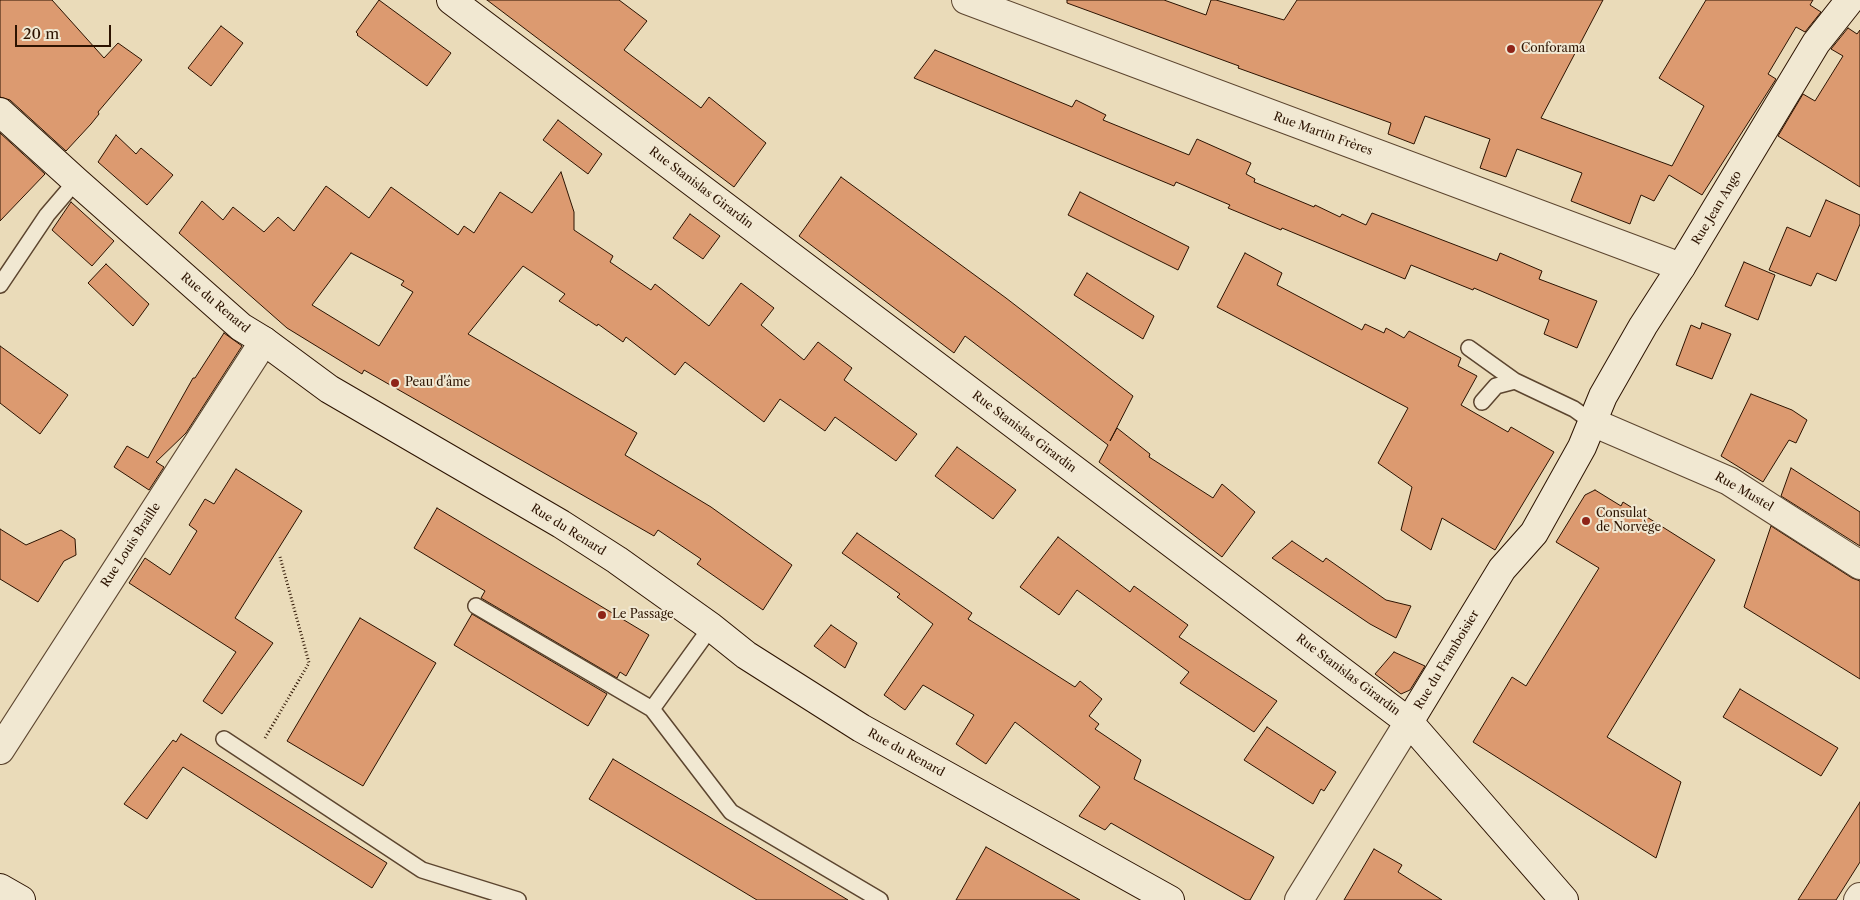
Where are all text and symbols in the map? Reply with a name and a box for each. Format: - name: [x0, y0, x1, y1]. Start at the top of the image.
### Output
- scale bar: [18, 15, 114, 47]
- text: 20 m: [23, 24, 59, 43]
- place label: Conforama: [1521, 42, 1585, 56]
- marker: Conforama: [1505, 43, 1517, 55]
- street label: Rue Martin Frères: [1272, 109, 1374, 159]
- street label: Rue Stanislas Girardin: [646, 144, 756, 232]
- street label: Rue Jean Ango: [1689, 168, 1745, 248]
- street label: Rue du Renard: [178, 270, 252, 336]
- place label: Peau d'âme: [405, 376, 470, 390]
- marker: Peau d'âme: [389, 377, 401, 389]
- street label: Rue Stanislas Girardin: [969, 388, 1079, 476]
- street label: Rue Mustel: [1712, 469, 1776, 515]
- street label: Rue Louis Braille: [98, 500, 164, 590]
- street label: Rue du Renard: [528, 501, 608, 559]
- place label: Consulat de Norvège: [1596, 507, 1661, 535]
- marker: Consulat de Norvège: [1580, 515, 1592, 527]
- place label: Le Passage: [612, 608, 674, 622]
- street label: Rue du Framboisier: [1412, 608, 1482, 712]
- marker: Le Passage: [596, 609, 608, 621]
- street label: Rue Stanislas Girardin: [1293, 631, 1403, 719]
- street label: Rue du Renard: [865, 726, 947, 780]

